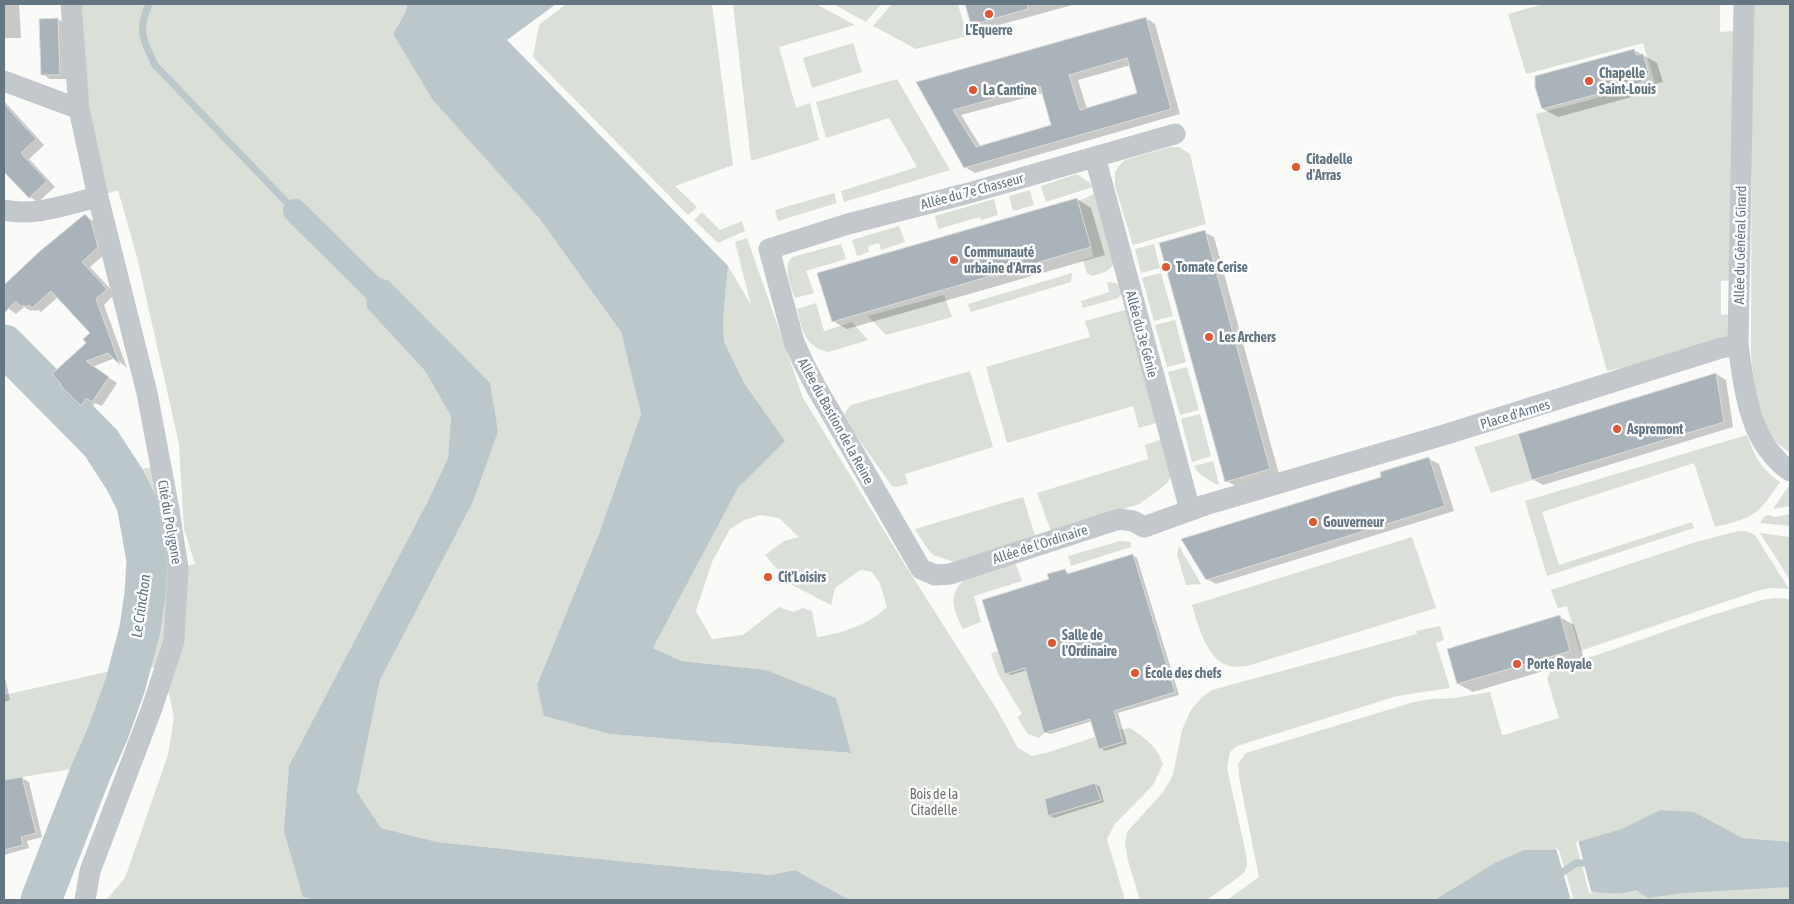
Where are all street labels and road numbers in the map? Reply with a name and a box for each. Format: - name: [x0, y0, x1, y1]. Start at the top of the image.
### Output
- street label: Allée du 7e Chasseur: [919, 169, 1026, 212]
- street label: Allée du Général Girard: [1731, 186, 1749, 304]
- street label: Allée du 3e Génie: [1123, 289, 1161, 379]
- street label: Allée du Bastion de la Reine: [795, 355, 877, 487]
- street label: Place d'Armes: [1478, 396, 1552, 432]
- street label: Cité du Polygone: [155, 479, 185, 565]
- street label: Allée de l'Ordinaire: [991, 521, 1089, 567]

